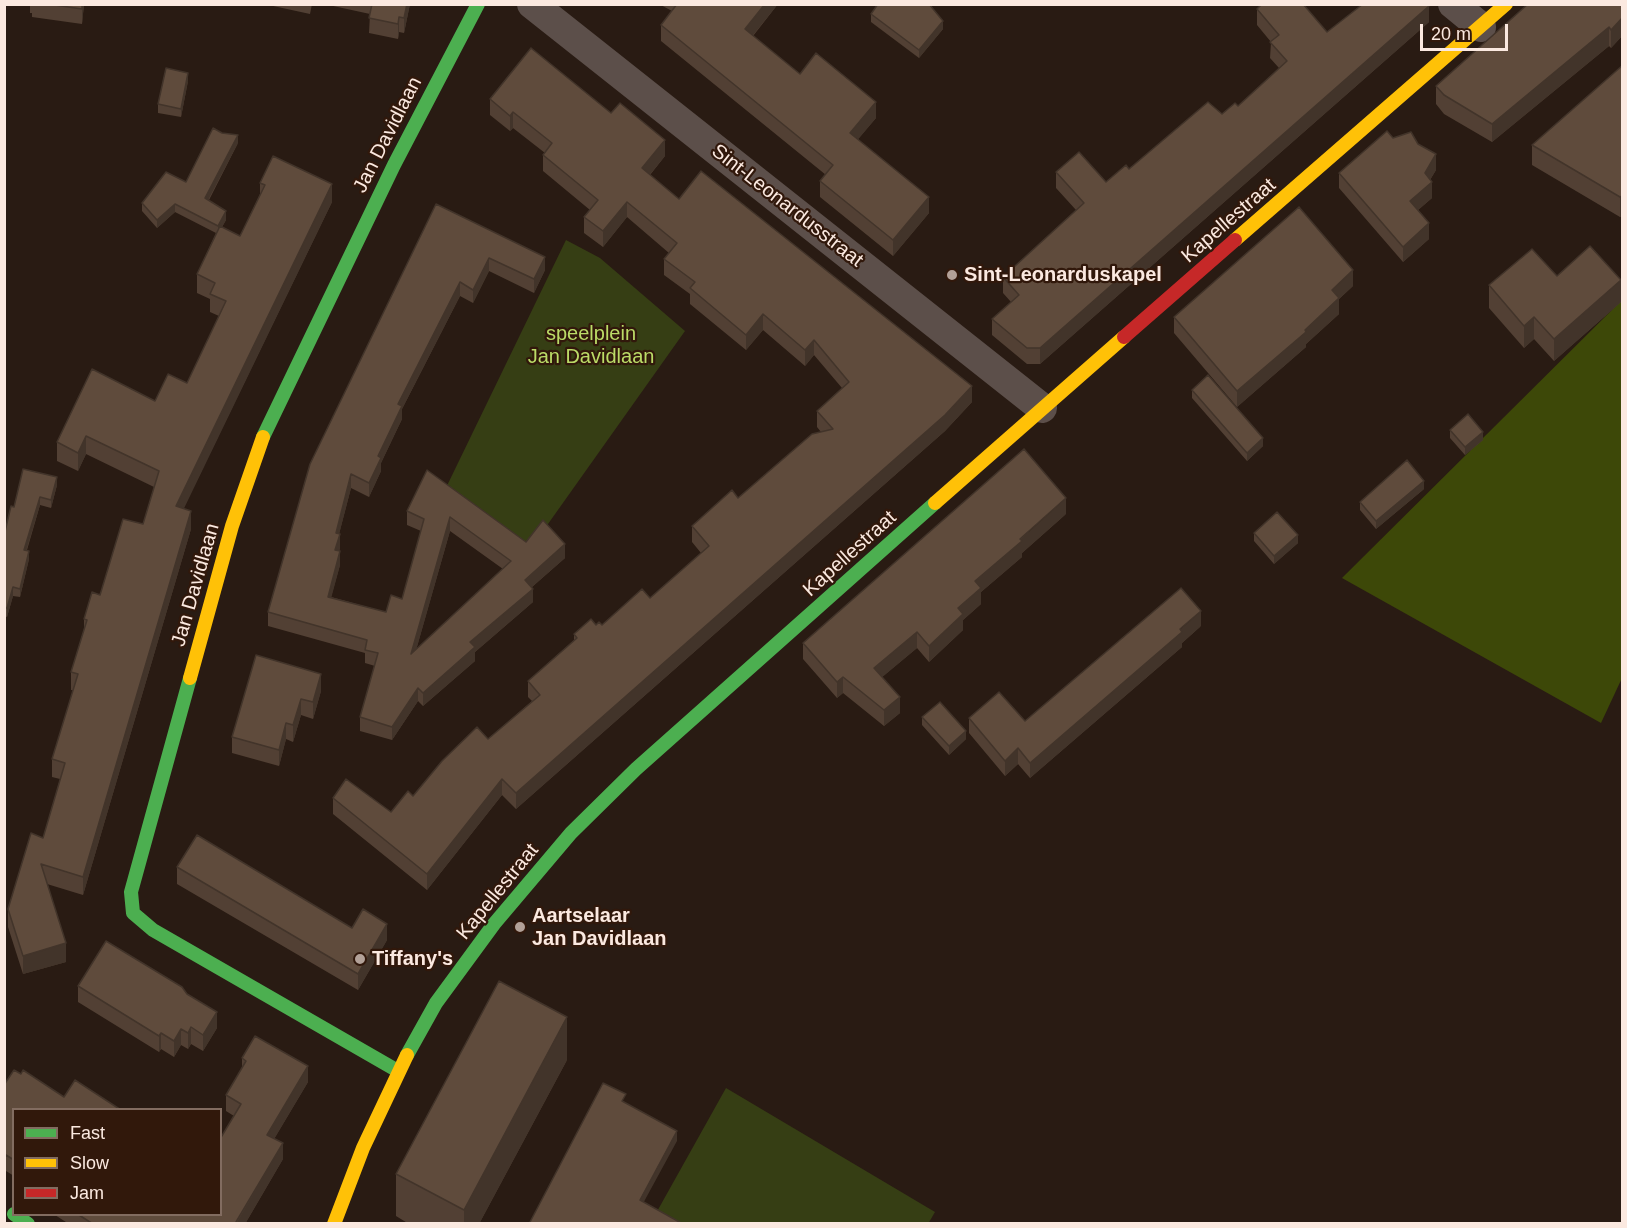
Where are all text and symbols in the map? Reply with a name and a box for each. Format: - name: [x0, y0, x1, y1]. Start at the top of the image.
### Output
- scale bar: [1423, 12, 1512, 50]
- text: 20 m: [1431, 24, 1471, 44]
- street label: Jan Davidlaan: [349, 73, 427, 197]
- street label: Sint-Leonardusstraat: [706, 139, 868, 273]
- street label: Kapellestraat: [1177, 174, 1281, 268]
- place label: Sint-Leonarduskapel: [964, 263, 1162, 287]
- marker: Sint-Leonarduskapel: [945, 268, 959, 282]
- park label: speelplein Jan Davidlaan: [528, 322, 654, 369]
- street label: Kapellestraat: [799, 506, 901, 602]
- street label: Jan Davidlaan: [167, 521, 225, 649]
- street label: Kapellestraat: [452, 839, 544, 945]
- place label: Aartselaar Jan Davidlaan: [532, 904, 667, 951]
- marker: Aartselaar Jan Davidlaan: [513, 920, 527, 934]
- place label: Tiffany's: [372, 947, 453, 971]
- marker: Tiffany's: [353, 952, 367, 966]
- legend: [12, 1108, 222, 1216]
- text: Fast: [70, 1123, 105, 1143]
- text: Slow: [70, 1153, 109, 1173]
- text: Jam: [70, 1183, 104, 1203]

